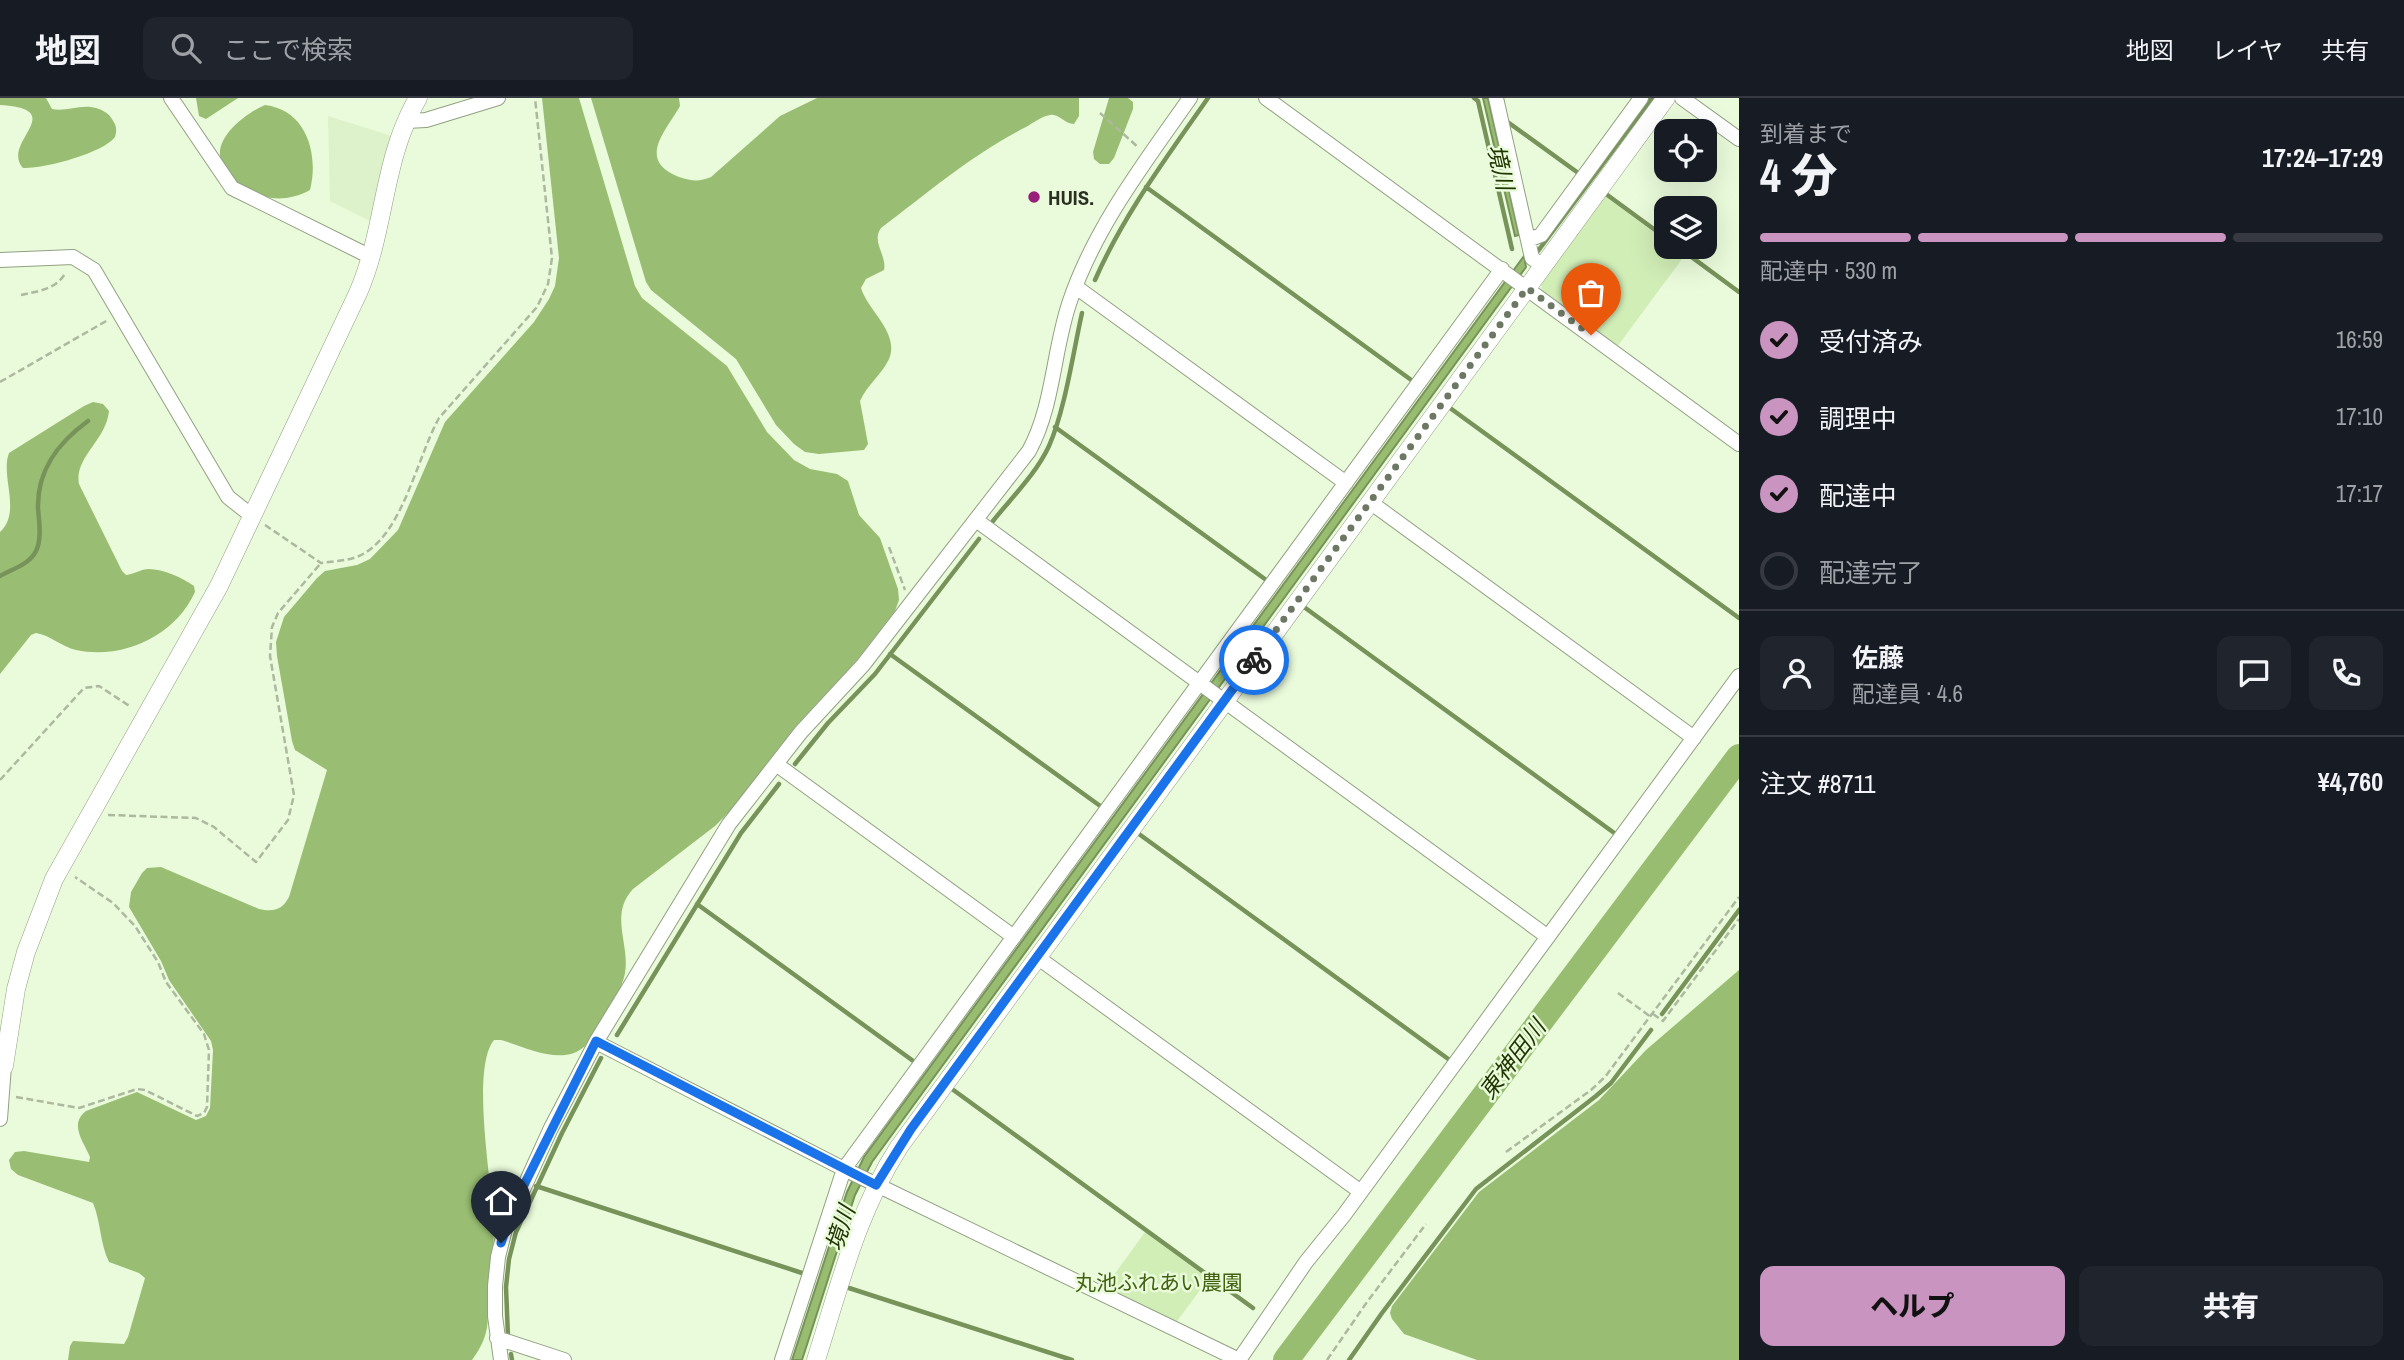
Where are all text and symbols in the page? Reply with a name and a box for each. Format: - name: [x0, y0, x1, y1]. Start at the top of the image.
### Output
- search box: [143, 17, 633, 80]
- text: 地図: [35, 28, 101, 72]
- icon: search: [167, 29, 205, 67]
- text: ここで検索: [223, 32, 353, 67]
- text: 地図: [2126, 34, 2174, 66]
- text: レイヤ: [2212, 34, 2283, 66]
- text: 共有: [2321, 34, 2369, 66]
- text: 到着まで: [1760, 118, 1852, 149]
- map controls: [1654, 119, 1717, 259]
- button: locate: [1654, 119, 1717, 182]
- text: 17:24–17:29: [2262, 140, 2383, 175]
- water label: 境川: [1481, 141, 1522, 196]
- text: 4 分: [1760, 144, 1837, 206]
- place label: HUIS.: [1048, 183, 1094, 212]
- marker: HUIS.: [1026, 189, 1042, 205]
- button: layers: [1654, 196, 1717, 259]
- text: 配達中 · 530 m: [1760, 255, 1897, 286]
- pin: [1561, 263, 1621, 335]
- icon: bag: [1572, 274, 1610, 312]
- icon: check: [1760, 321, 1798, 359]
- text: 受付済み: [1819, 324, 1923, 359]
- text: 16:59: [2336, 324, 2383, 355]
- icon: check: [1760, 398, 1798, 436]
- text: 調理中: [1819, 401, 1897, 436]
- text: 17:10: [2336, 401, 2383, 432]
- icon: check: [1760, 475, 1798, 513]
- text: 配達中: [1819, 478, 1897, 513]
- text: 17:17: [2336, 478, 2383, 509]
- text: 配達完了: [1819, 555, 1923, 590]
- courier: [1219, 625, 1289, 695]
- button: person: [1760, 636, 1834, 710]
- button: chat: [2217, 636, 2291, 710]
- button: phone: [2309, 636, 2383, 710]
- text: 佐藤: [1852, 640, 1904, 675]
- icon: bike: [1235, 641, 1273, 679]
- text: 配達員 · 4.6: [1852, 678, 1963, 709]
- text: ¥4,760: [2318, 764, 2383, 799]
- text: 注文 #8711: [1760, 766, 1876, 801]
- water label: 東神田川: [1472, 1011, 1554, 1105]
- pin: [471, 1171, 531, 1243]
- icon: home: [482, 1182, 520, 1220]
- water label: 境川: [818, 1198, 863, 1255]
- button: ヘルプ: [1760, 1266, 2065, 1346]
- button: 共有: [2079, 1266, 2383, 1346]
- park label: 丸池ふれあい農園: [1075, 1268, 1243, 1297]

